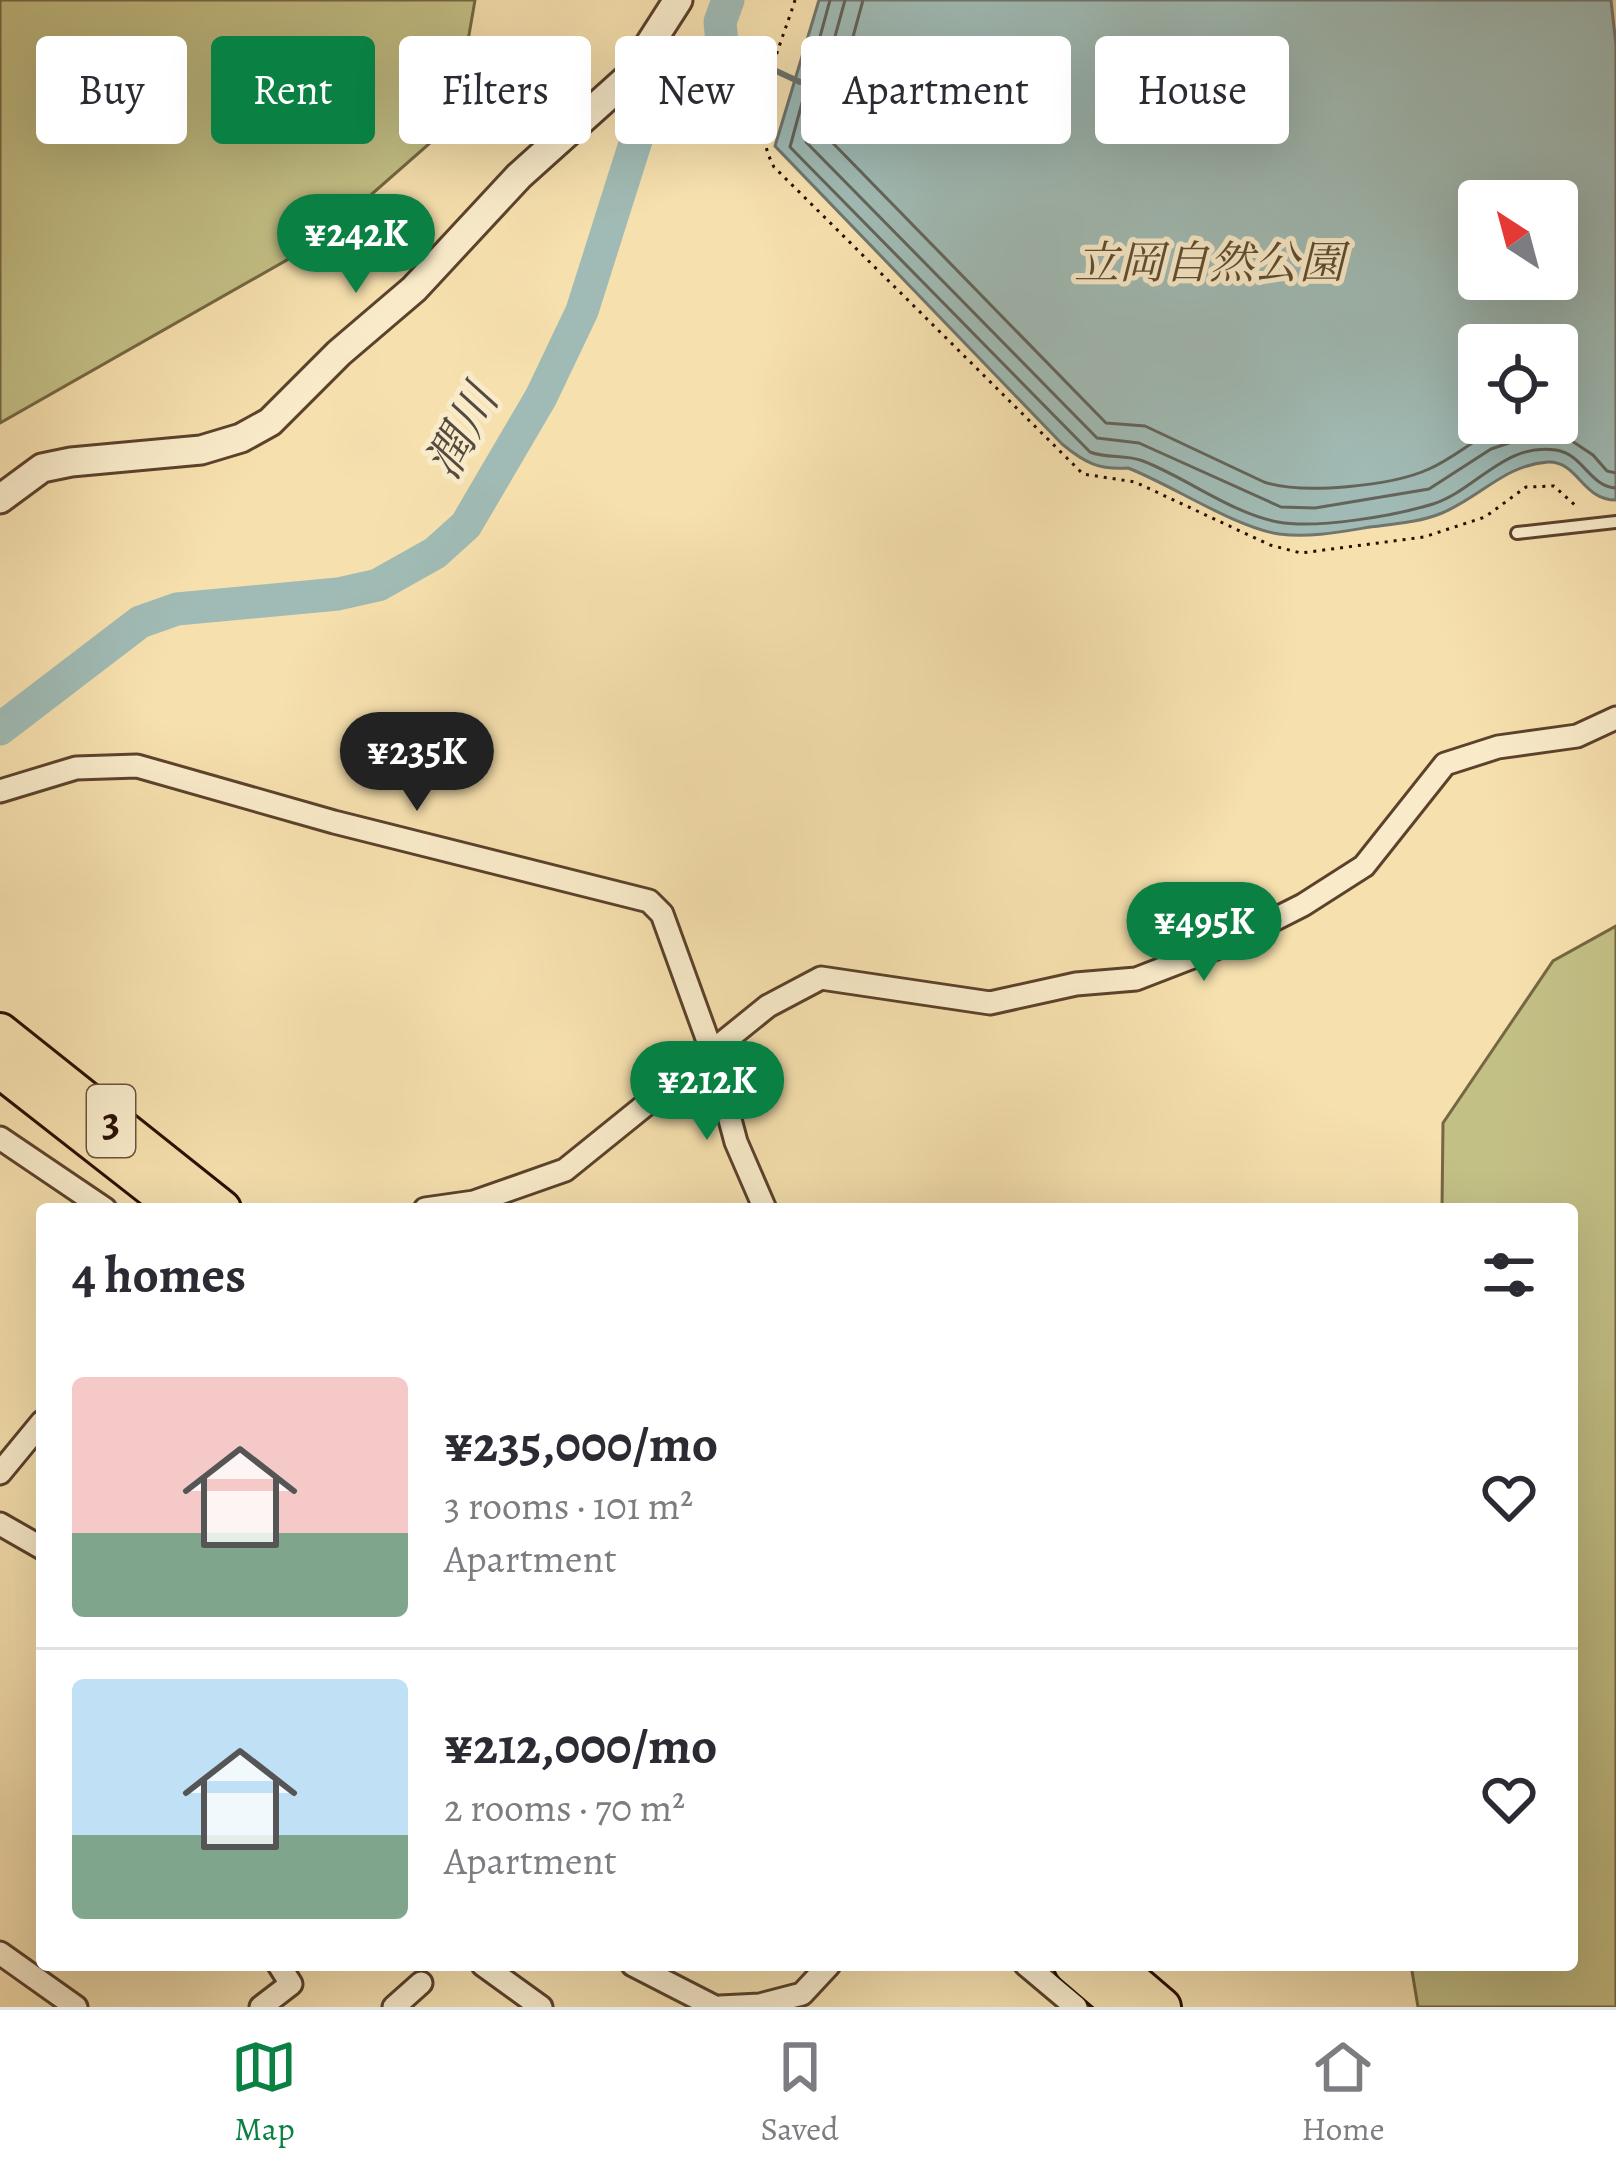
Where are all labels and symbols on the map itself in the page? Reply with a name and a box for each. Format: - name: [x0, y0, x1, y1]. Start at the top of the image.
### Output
- north arrow: [1458, 180, 1578, 300]
- pin: ¥242K: [272, 194, 440, 296]
- park label: 立岡自然公園: [1074, 232, 1351, 294]
- water label: 潤川: [410, 370, 516, 490]
- pin: ¥235K: [333, 712, 501, 814]
- pin: ¥495K: [1120, 882, 1288, 984]
- pin: ¥212K: [623, 1041, 791, 1143]
- road number: 3: [87, 1085, 135, 1157]

